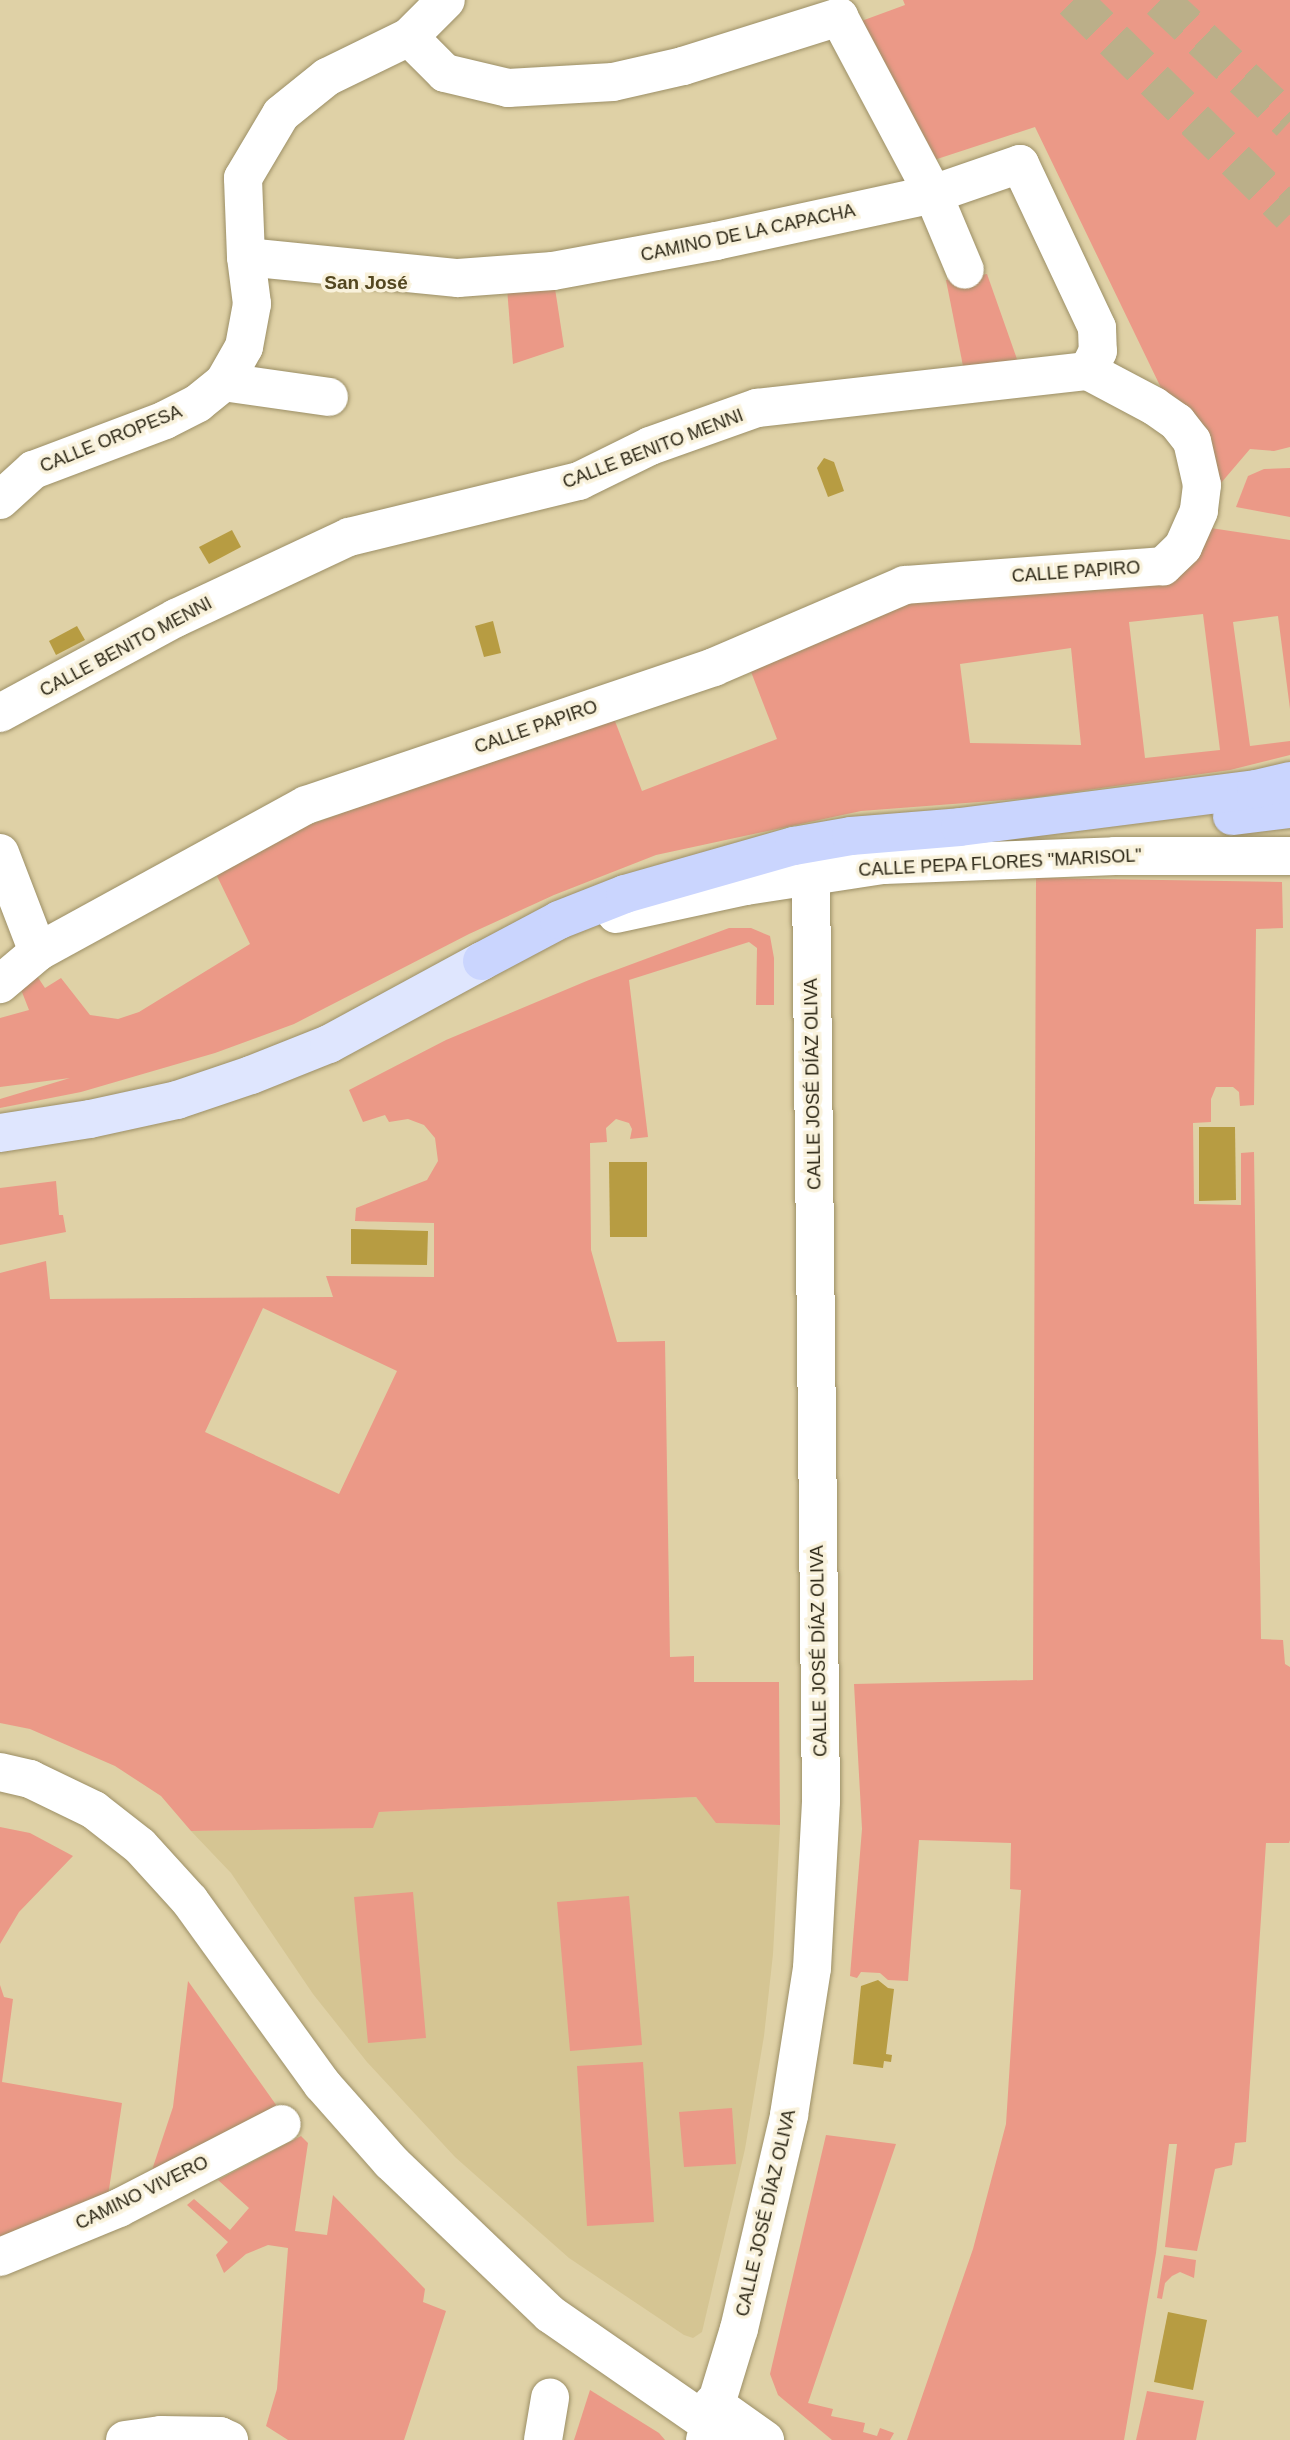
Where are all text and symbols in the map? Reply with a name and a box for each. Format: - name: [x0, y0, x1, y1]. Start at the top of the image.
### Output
- street label: CAMINO DE LA CAPACHA: [638, 200, 858, 266]
- district label: San José: [324, 272, 408, 294]
- street label: CALLE OROPESA: [37, 401, 185, 477]
- street label: CALLE BENITO MENNI: [560, 405, 746, 493]
- street label: CALLE PAPIRO: [1011, 557, 1141, 587]
- street label: CALLE BENITO MENNI: [36, 592, 216, 702]
- street label: CALLE PAPIRO: [472, 696, 600, 758]
- street label: CALLE PEPA FLORES "MARISOL": [857, 845, 1143, 881]
- street label: CALLE JOSÉ DÍAZ OLIVA: [800, 978, 826, 1190]
- street label: CALLE JOSÉ DÍAZ OLIVA: [806, 1545, 832, 1757]
- street label: CALLE JOSÉ DÍAZ OLIVA: [732, 2107, 800, 2319]
- street label: CAMINO VIVERO: [72, 2152, 212, 2234]

